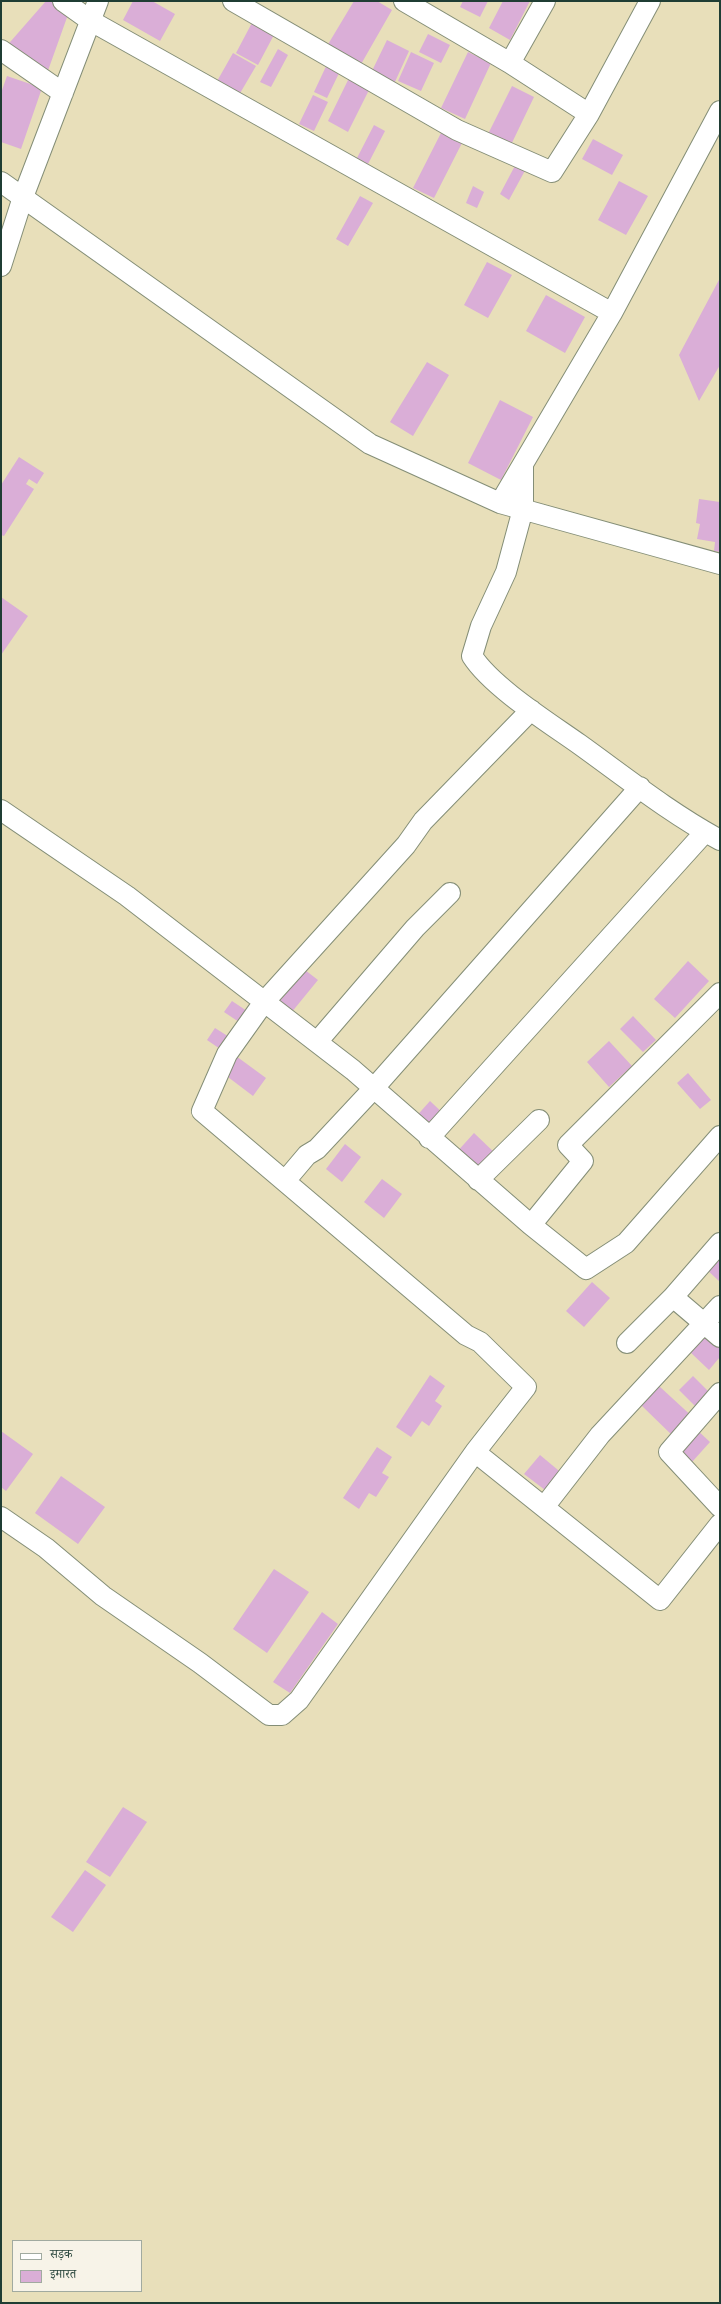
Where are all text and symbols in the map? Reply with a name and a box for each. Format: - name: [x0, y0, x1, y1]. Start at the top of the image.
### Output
- legend: [12, 2240, 142, 2292]
- text: सड़क: [50, 2246, 73, 2261]
- text: इमारत: [50, 2266, 76, 2281]

